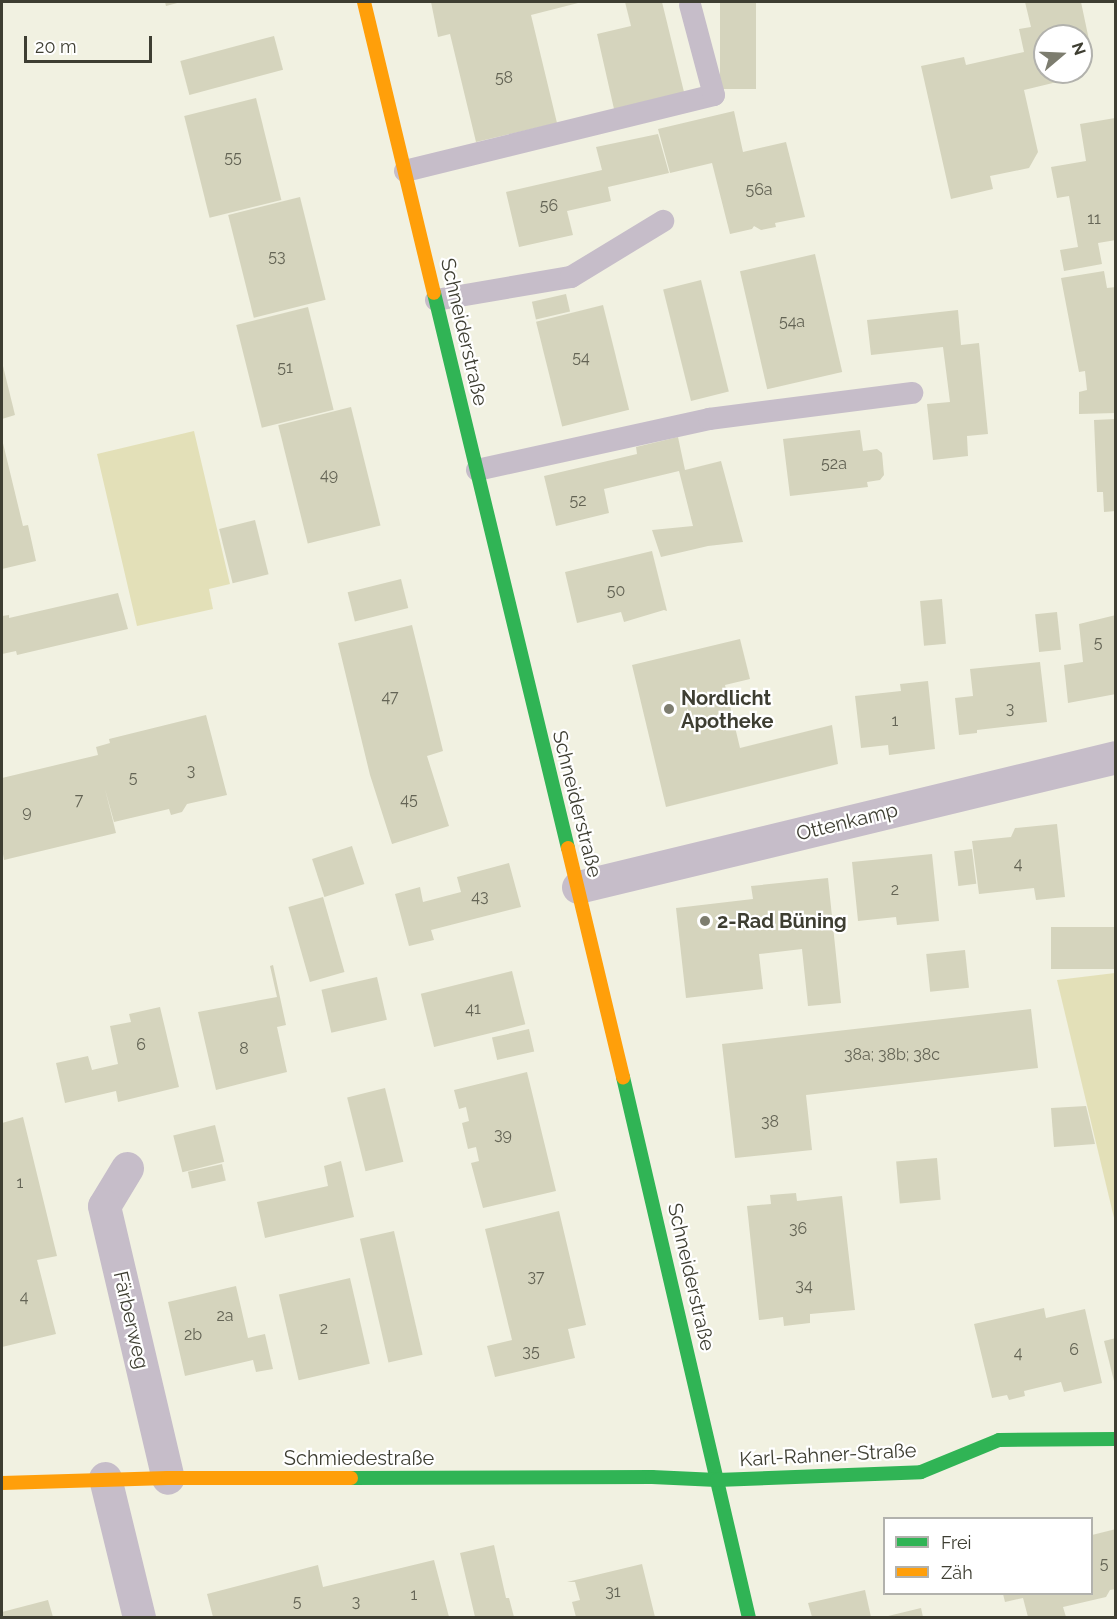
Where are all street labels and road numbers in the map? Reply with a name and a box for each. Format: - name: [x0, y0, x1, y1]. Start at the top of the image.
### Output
- street label: Schneiderstraße: [435, 256, 493, 408]
- street label: Schneiderstraße: [547, 728, 607, 880]
- street label: Ottenkamp: [794, 798, 900, 846]
- street label: Schneiderstraße: [662, 1201, 720, 1353]
- street label: Färberweg: [108, 1269, 154, 1371]
- street label: Karl-Rahner-Straße: [739, 1438, 917, 1472]
- street label: Schmiedestraße: [284, 1446, 434, 1470]

